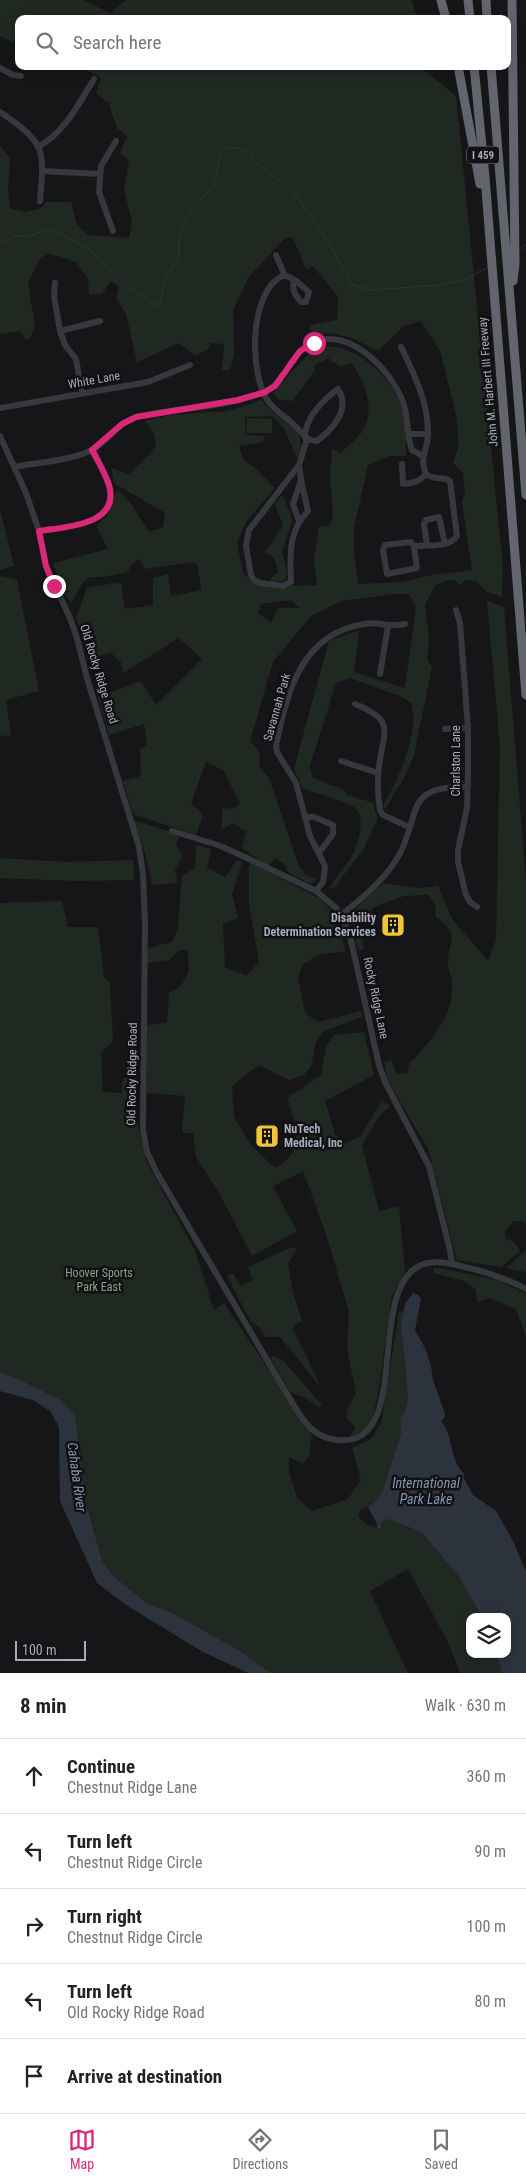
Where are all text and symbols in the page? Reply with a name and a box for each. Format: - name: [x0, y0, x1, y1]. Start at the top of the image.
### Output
- search box: [15, 15, 511, 70]
- icon: search: [33, 29, 61, 57]
- text: Search here: [73, 31, 161, 54]
- road number: I 459: [467, 146, 499, 164]
- street label: John M. Harbert III Freeway: [475, 316, 501, 448]
- route start: [303, 332, 326, 355]
- street label: White Lane: [67, 368, 121, 391]
- route end: [43, 575, 66, 598]
- street label: Old Rocky Ridge Road: [77, 623, 121, 725]
- street label: Savannah Park: [261, 671, 294, 743]
- street label: Charlston Lane: [449, 725, 463, 797]
- place label: Disability Determination Services: [264, 911, 377, 939]
- building icon: Disability Determination Services: [380, 912, 406, 938]
- street label: Rocky Ridge Lane: [360, 956, 392, 1041]
- street label: Old Rocky Ridge Road: [124, 1022, 140, 1126]
- place label: NuTech Medical, Inc: [284, 1122, 343, 1150]
- building icon: NuTech Medical, Inc: [254, 1123, 280, 1149]
- park label: Hoover Sports Park East: [65, 1266, 133, 1294]
- water label: Cahaba River: [64, 1441, 90, 1514]
- water label: International Park Lake: [392, 1475, 461, 1507]
- map controls: [466, 1613, 511, 1658]
- button: layers: [466, 1613, 511, 1658]
- scale bar: [15, 1638, 86, 1661]
- text: 100 m: [22, 1642, 57, 1658]
- text: 8 min: [20, 1694, 67, 1718]
- text: Walk · 630 m: [425, 1696, 506, 1715]
- text: Continue: [67, 1755, 135, 1778]
- icon: ahead: [20, 1762, 48, 1790]
- text: 360 m: [467, 1767, 506, 1786]
- text: Chestnut Ridge Lane: [67, 1778, 197, 1797]
- text: Turn left: [67, 1830, 132, 1853]
- icon: left: [20, 1837, 48, 1865]
- text: 90 m: [474, 1842, 506, 1861]
- text: Chestnut Ridge Circle: [67, 1853, 202, 1872]
- text: Turn right: [67, 1905, 142, 1928]
- icon: right: [20, 1912, 48, 1940]
- text: 100 m: [467, 1917, 506, 1936]
- text: Chestnut Ridge Circle: [67, 1928, 202, 1947]
- text: Turn left: [67, 1980, 132, 2003]
- icon: left: [20, 1987, 48, 2015]
- text: 80 m: [474, 1992, 506, 2011]
- text: Old Rocky Ridge Road: [67, 2003, 205, 2022]
- icon: arrive: [20, 2062, 48, 2090]
- text: Arrive at destination: [67, 2065, 222, 2088]
- tab: Map: [68, 2126, 96, 2172]
- tab: Directions: [232, 2126, 288, 2172]
- tab: Saved: [425, 2126, 458, 2172]

